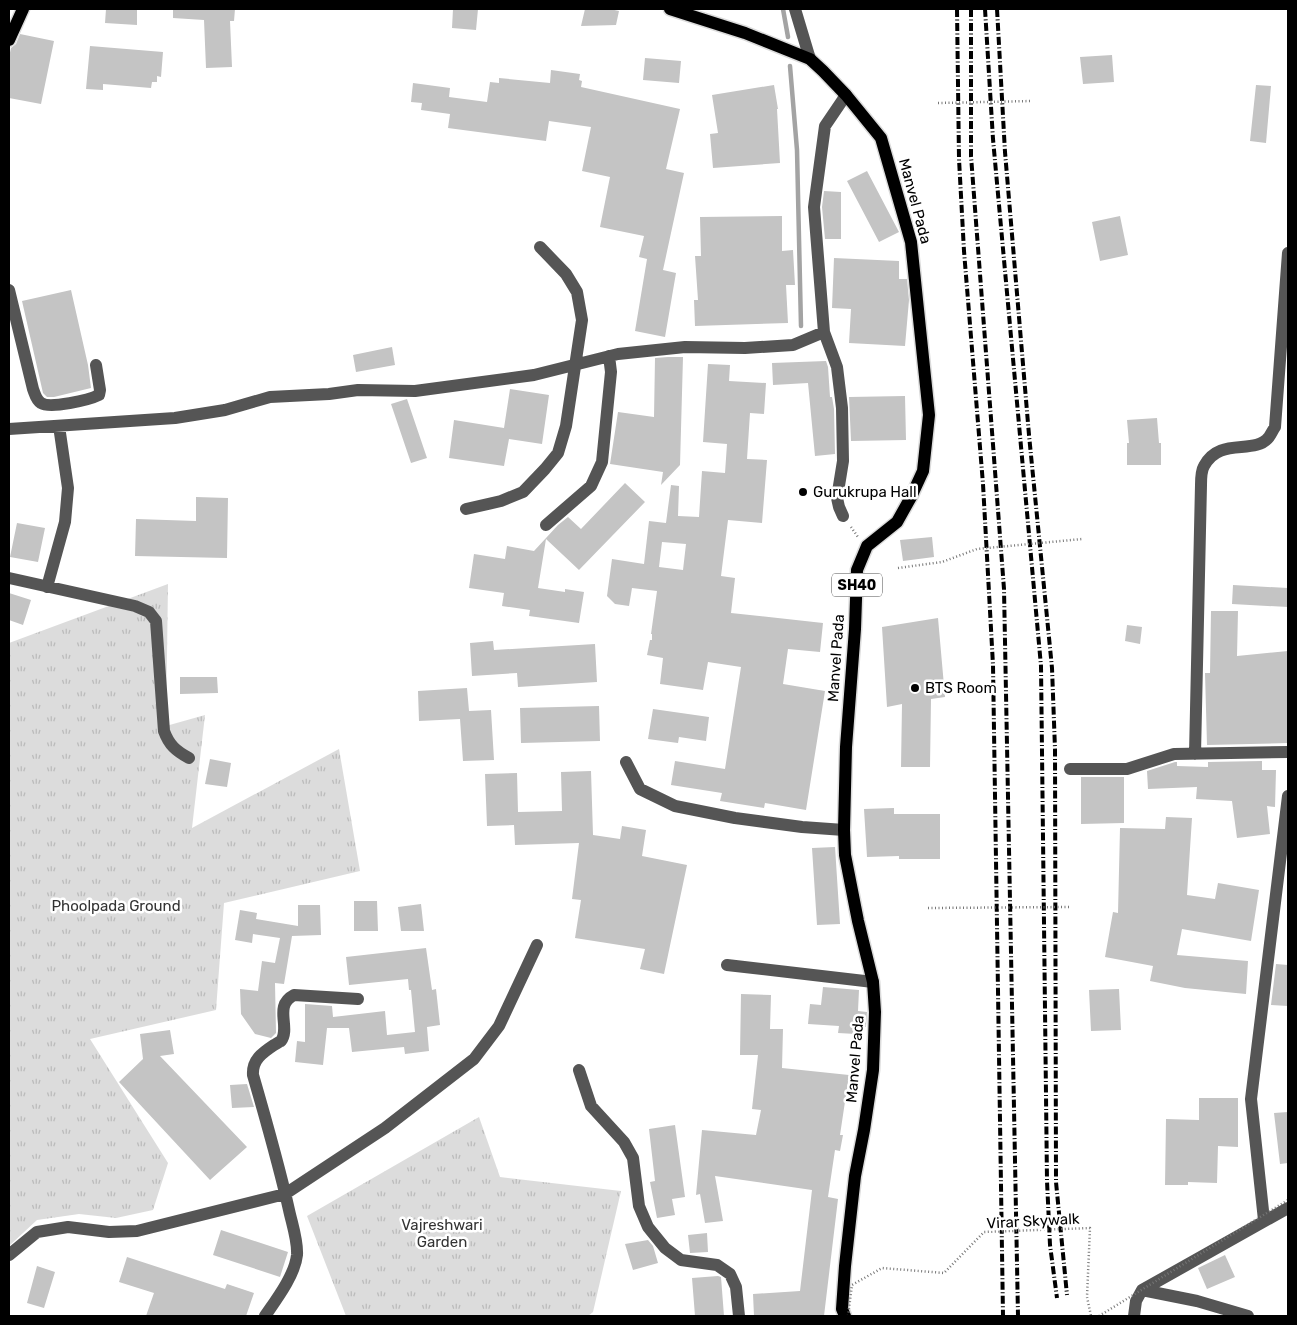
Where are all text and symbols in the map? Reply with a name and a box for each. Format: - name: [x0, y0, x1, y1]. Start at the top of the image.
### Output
- street label: Manvel Pada: [895, 156, 935, 246]
- place label: Gurukrupa Hall: [813, 483, 917, 501]
- marker: Gurukrupa Hall: [797, 486, 809, 498]
- road number: SH40: [832, 574, 882, 596]
- street label: Manvel Pada: [824, 614, 848, 702]
- place label: BTS Room: [925, 679, 997, 697]
- marker: BTS Room: [909, 682, 921, 694]
- park label: Phoolpada Ground: [51, 897, 181, 915]
- street label: Manvel Pada: [842, 1014, 868, 1104]
- street label: Virar Skywalk: [986, 1210, 1080, 1232]
- park label: Vajreshwari Garden: [401, 1216, 483, 1251]

